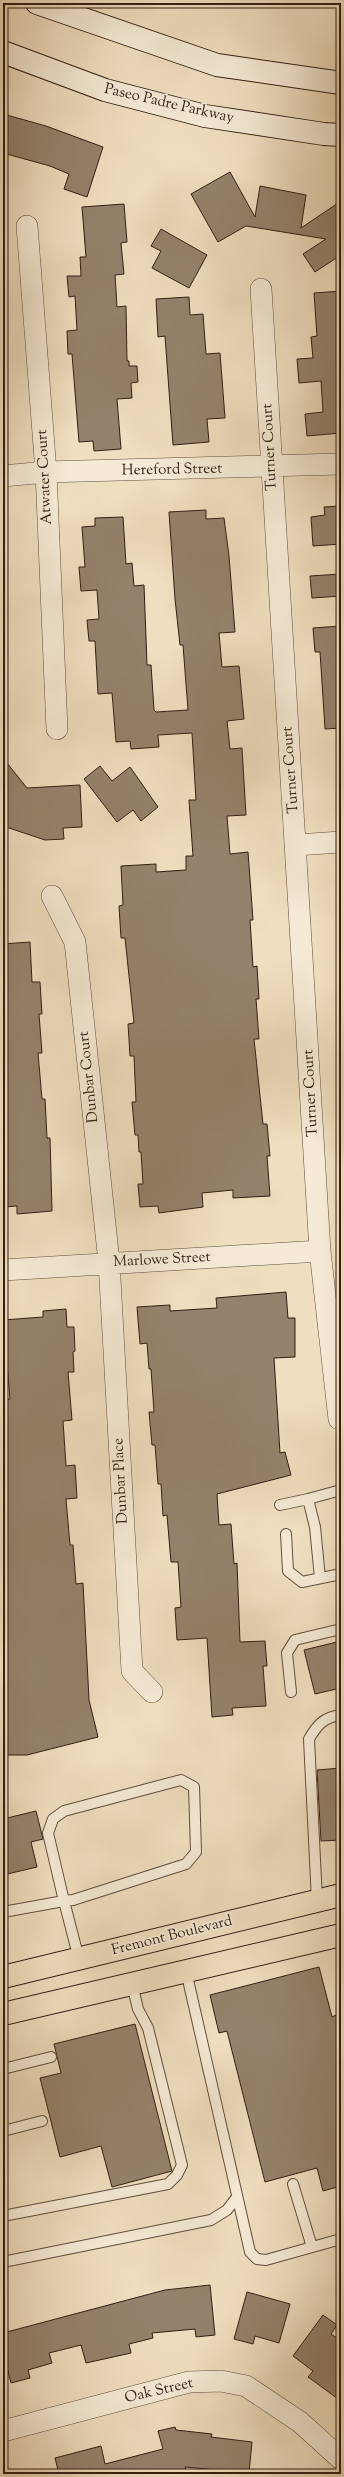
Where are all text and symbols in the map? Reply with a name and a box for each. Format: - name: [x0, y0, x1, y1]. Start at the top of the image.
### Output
- street label: Paseo Padre Parkway: [102, 79, 236, 129]
- street label: Turner Court: [257, 403, 283, 491]
- street label: Atwater Court: [32, 429, 58, 525]
- street label: Hereford Street: [122, 459, 222, 481]
- street label: Turner Court: [277, 726, 305, 814]
- street label: Dunbar Court: [74, 1030, 104, 1124]
- street label: Turner Court: [298, 1049, 324, 1137]
- street label: Marlowe Street: [113, 1247, 211, 1273]
- street label: Dunbar Place: [108, 1437, 134, 1525]
- street label: Fremont Boulevard: [109, 1911, 235, 1961]
- street label: Oak Street: [123, 2373, 195, 2409]

